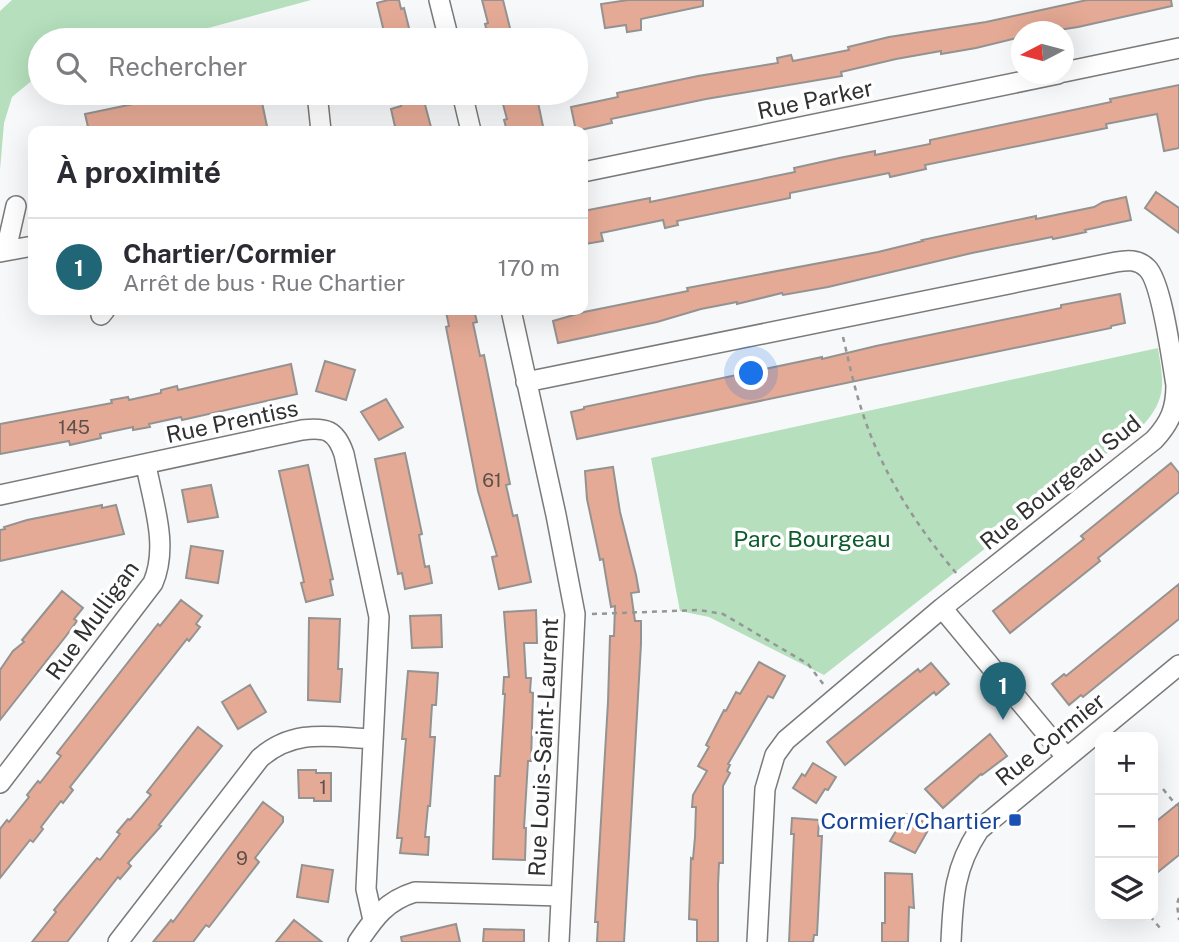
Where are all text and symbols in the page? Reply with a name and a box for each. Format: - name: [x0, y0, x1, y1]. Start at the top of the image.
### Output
- north arrow: [1011, 21, 1074, 84]
- search box: [28, 28, 588, 105]
- icon: search: [52, 48, 90, 86]
- text: Rechercher: [108, 51, 247, 82]
- street label: Rue Parker: [755, 74, 875, 124]
- text: À proximité: [56, 154, 221, 190]
- text: Chartier/Cormier: [123, 238, 336, 269]
- text: 1: [74, 254, 84, 281]
- text: 170 m: [498, 254, 560, 281]
- text: Arrêt de bus · Rue Chartier: [123, 269, 405, 296]
- your location: [734, 356, 768, 390]
- street label: Rue Prentiss: [163, 394, 301, 448]
- street label: Rue Bourgeau Sud: [974, 409, 1146, 555]
- house number: 145: [58, 416, 90, 438]
- house number: 61: [482, 469, 502, 491]
- park label: Parc Bourgeau: [733, 525, 891, 552]
- street label: Rue Mulligan: [40, 555, 144, 685]
- street label: Rue Louis-Saint-Laurent: [523, 617, 563, 877]
- pin: 1: [980, 662, 1026, 720]
- street label: Rue Cormier: [990, 687, 1110, 791]
- map controls: [1095, 732, 1158, 921]
- button: +: [1095, 732, 1158, 795]
- house number: 1: [319, 776, 327, 798]
- button: −: [1095, 795, 1158, 858]
- place label: Cormier/Chartier: [820, 807, 1001, 834]
- marker: Cormier/Chartier: [1007, 812, 1023, 828]
- house number: 9: [236, 847, 248, 869]
- button: layers: [1095, 858, 1158, 921]

